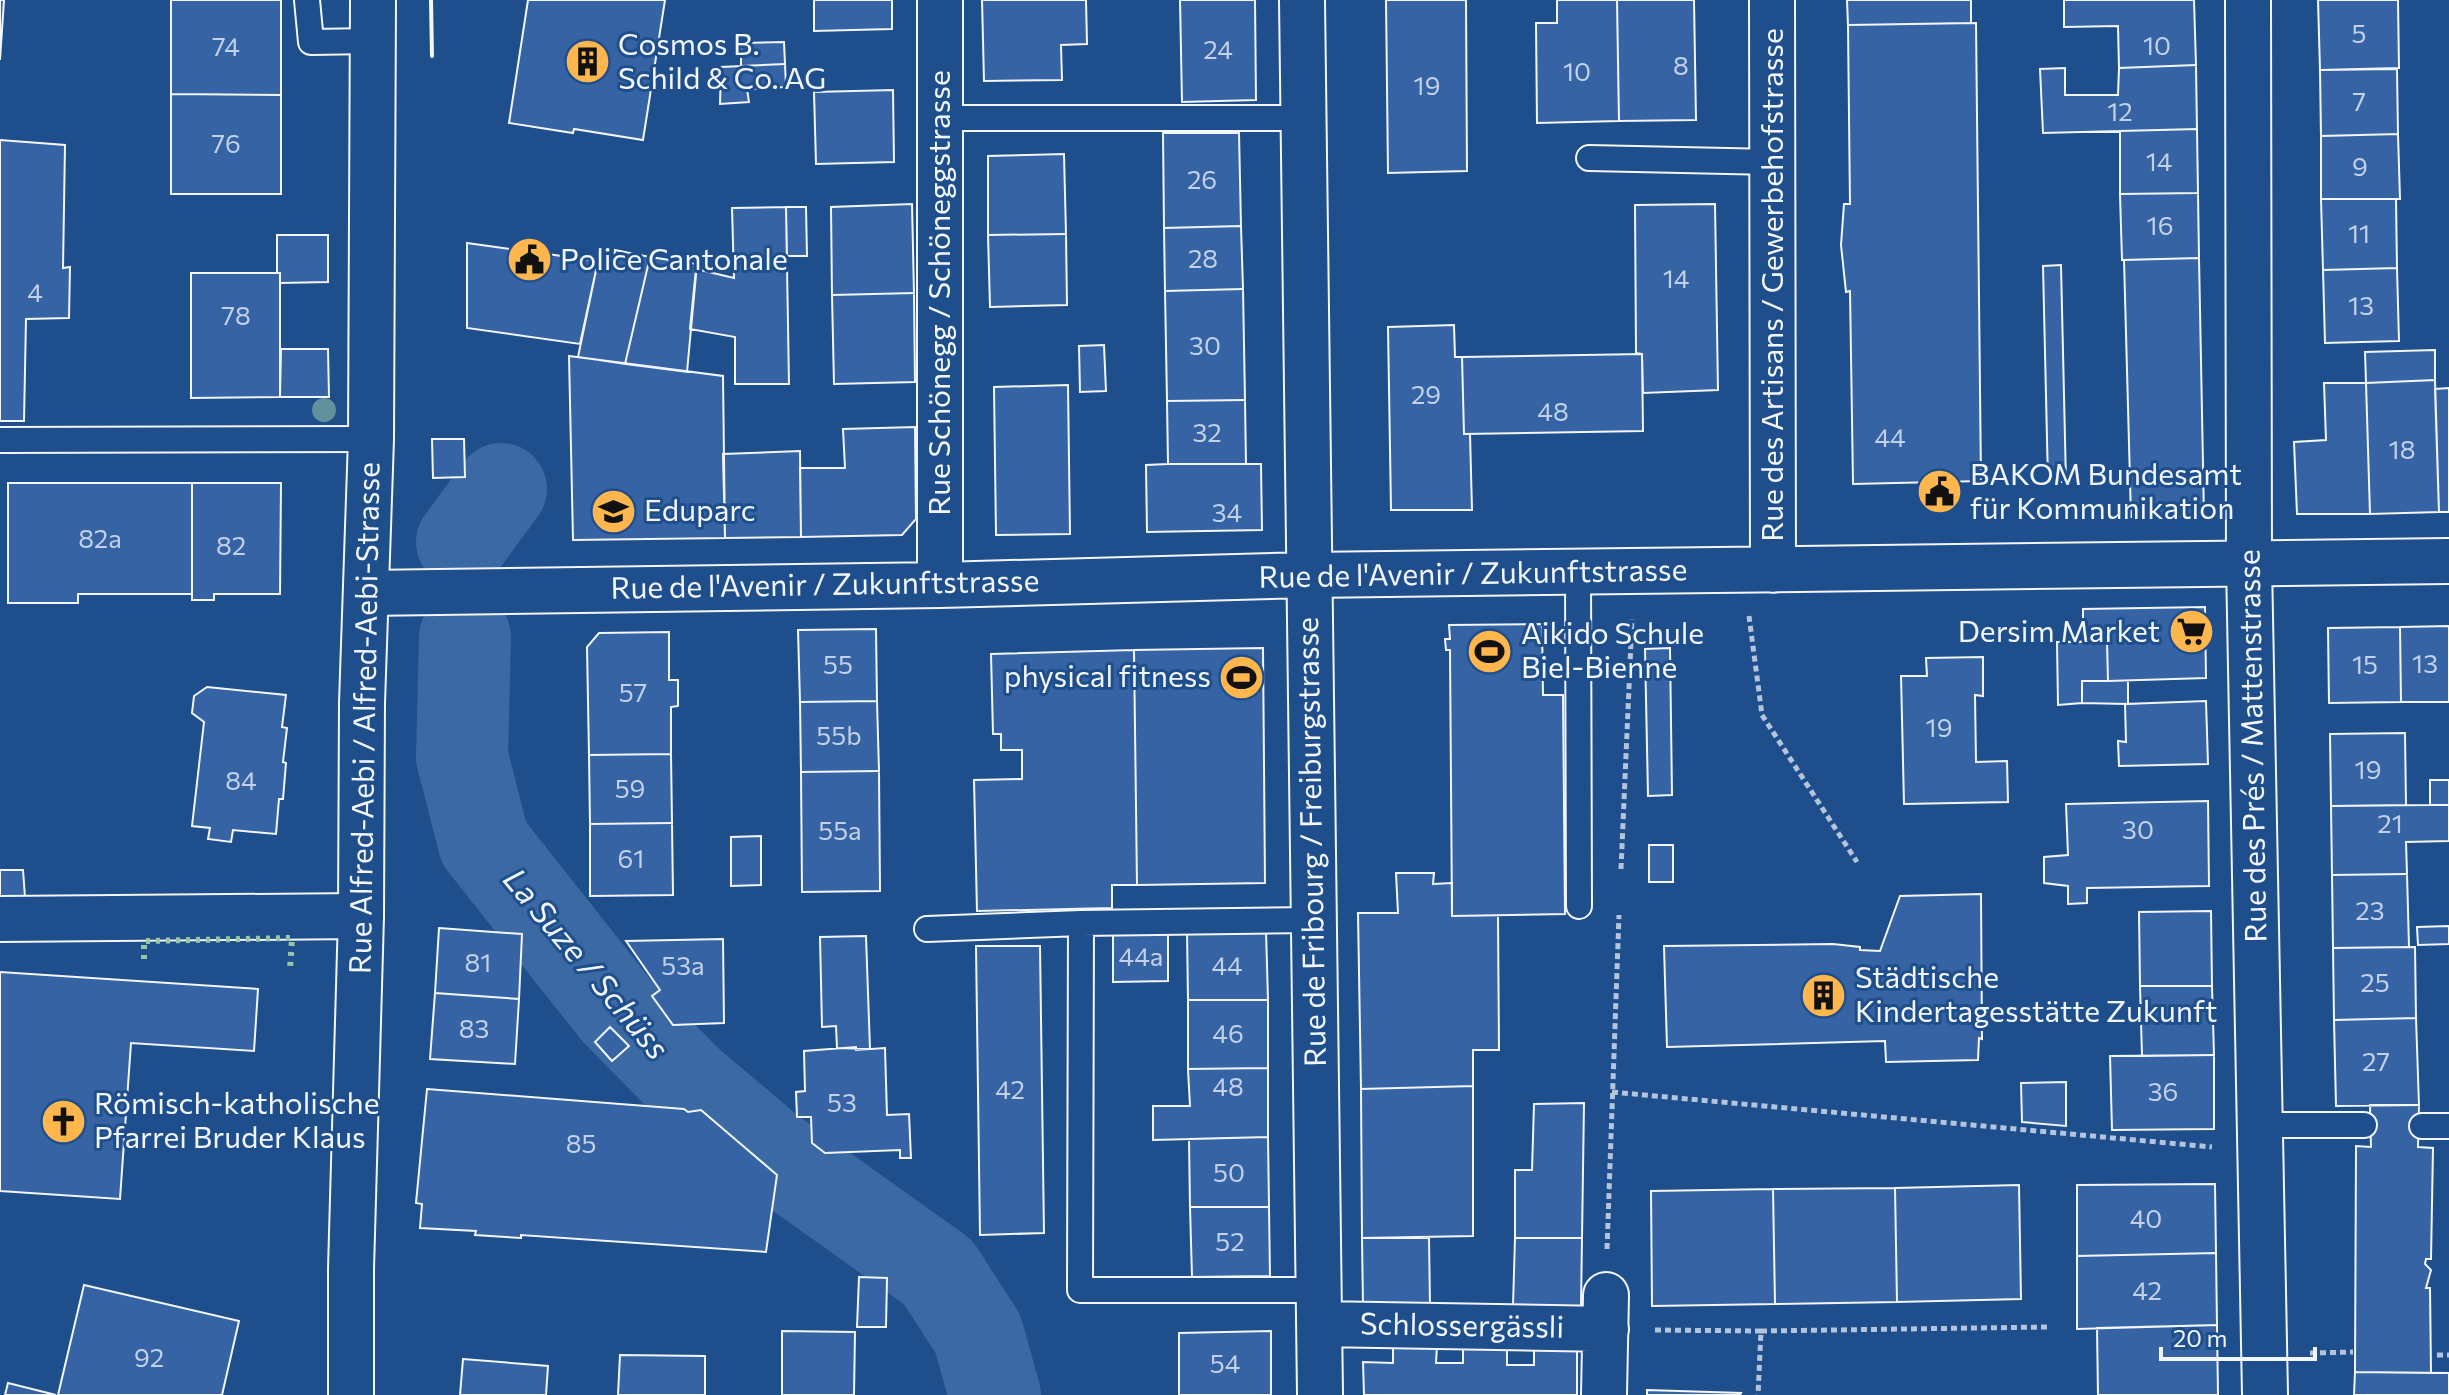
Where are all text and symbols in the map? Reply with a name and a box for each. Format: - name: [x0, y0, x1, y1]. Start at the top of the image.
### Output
- house number: 5: [2352, 17, 2366, 48]
- place label: Cosmos B. Schild & Co. AG: [618, 24, 826, 95]
- street label: Rue des Artisans / Gewerbehofstrasse: [1752, 28, 1789, 542]
- house number: 10: [2143, 29, 2171, 60]
- house number: 74: [212, 30, 240, 61]
- house number: 24: [1203, 33, 1233, 64]
- building icon: Cosmos B. Schild & Co. AG: [563, 38, 611, 86]
- house number: 8: [1673, 49, 1689, 80]
- house number: 10: [1563, 55, 1591, 86]
- house number: 19: [1414, 69, 1440, 100]
- street label: Rue Schönegg / Schöneggstrasse: [919, 70, 956, 516]
- house number: 7: [2352, 85, 2366, 116]
- house number: 12: [2107, 95, 2133, 126]
- house number: 76: [211, 127, 241, 158]
- house number: 14: [2146, 145, 2172, 176]
- house number: 9: [2352, 150, 2368, 181]
- house number: 26: [1187, 163, 1217, 194]
- house number: 16: [2147, 209, 2173, 240]
- house number: 11: [2348, 217, 2370, 248]
- public building icon: Police Cantonale: [505, 236, 553, 284]
- place label: Police Cantonale: [560, 239, 788, 276]
- house number: 28: [1188, 242, 1218, 273]
- house number: 14: [1663, 262, 1689, 293]
- house number: 4: [27, 276, 43, 307]
- house number: 13: [2348, 289, 2374, 320]
- house number: 78: [221, 299, 251, 330]
- house number: 30: [1189, 329, 1221, 360]
- house number: 29: [1411, 378, 1441, 409]
- house number: 48: [1537, 395, 1569, 426]
- house number: 32: [1192, 416, 1222, 447]
- house number: 44: [1874, 421, 1906, 452]
- house number: 18: [2389, 433, 2415, 464]
- place label: BAKOM Bundesamt für Kommunikation: [1970, 454, 2242, 525]
- street label: Rue Alfred-Aebi / Alfred-Aebi-Strasse: [340, 462, 385, 974]
- public building icon: BAKOM Bundesamt für Kommunikation: [1915, 468, 1963, 516]
- school or university icon: Eduparc: [589, 487, 637, 535]
- place label: Eduparc: [644, 490, 756, 527]
- house number: 34: [1212, 496, 1242, 527]
- house number: 82a: [78, 522, 122, 553]
- house number: 82: [216, 529, 246, 560]
- street label: Rue de l'Avenir / Zukunftstrasse: [1258, 549, 1688, 594]
- street label: Rue des Prés / Mattenstrasse: [2229, 549, 2272, 943]
- street label: Rue de l'Avenir / Zukunftstrasse: [610, 560, 1040, 605]
- supermarket icon: Dersim Market: [2167, 608, 2215, 656]
- place label: Dersim Market: [1958, 611, 2160, 648]
- place label: Aikido Schule Biel-Bienne: [1521, 613, 1704, 684]
- street label: Rue de Fribourg / Freiburgstrasse: [1287, 617, 1332, 1067]
- sports icon: Aikido Schule Biel-Bienne: [1466, 627, 1514, 675]
- house number: 13: [2412, 647, 2438, 678]
- house number: 55: [823, 648, 853, 679]
- house number: 15: [2352, 648, 2378, 679]
- sports icon: physical fitness: [1218, 653, 1266, 701]
- place label: physical fitness: [1004, 656, 1211, 693]
- house number: 57: [619, 676, 647, 707]
- house number: 19: [1926, 711, 1952, 742]
- house number: 55b: [816, 719, 862, 750]
- house number: 19: [2355, 753, 2381, 784]
- house number: 84: [225, 764, 257, 795]
- house number: 59: [615, 772, 645, 803]
- house number: 21: [2377, 807, 2403, 838]
- house number: 30: [2122, 813, 2154, 844]
- house number: 55a: [818, 814, 862, 845]
- house number: 61: [618, 842, 644, 873]
- water label: La Suze / Schüss: [496, 859, 679, 1066]
- house number: 23: [2355, 894, 2385, 925]
- house number: 44a: [1119, 940, 1163, 971]
- house number: 81: [465, 946, 491, 977]
- house number: 53a: [661, 949, 705, 980]
- house number: 44: [1211, 949, 1243, 980]
- place label: Städtische Kindertagesstätte Zukunft: [1855, 957, 2217, 1028]
- house number: 25: [2360, 966, 2390, 997]
- building icon: Städtische Kindertagesstätte Zukunft: [1800, 971, 1848, 1019]
- house number: 83: [459, 1012, 489, 1043]
- house number: 46: [1212, 1017, 1244, 1048]
- house number: 27: [2362, 1045, 2390, 1076]
- house number: 48: [1212, 1070, 1244, 1101]
- house number: 42: [995, 1073, 1025, 1104]
- house number: 36: [2148, 1075, 2178, 1106]
- place label: Römisch-katholische Pfarrei Bruder Klaus: [94, 1083, 379, 1154]
- house number: 53: [827, 1086, 857, 1117]
- church icon: Römisch-katholische Pfarrei Bruder Klaus: [39, 1097, 87, 1145]
- house number: 85: [566, 1127, 596, 1158]
- house number: 50: [1213, 1156, 1245, 1187]
- house number: 40: [2130, 1202, 2162, 1233]
- house number: 52: [1215, 1225, 1245, 1256]
- house number: 42: [2132, 1274, 2162, 1305]
- street label: Schlossergässli: [1360, 1303, 1564, 1344]
- scale bar: [2161, 1311, 2315, 1361]
- text: 20 m: [2173, 1323, 2227, 1352]
- house number: 92: [134, 1341, 164, 1372]
- house number: 54: [1210, 1347, 1240, 1378]

